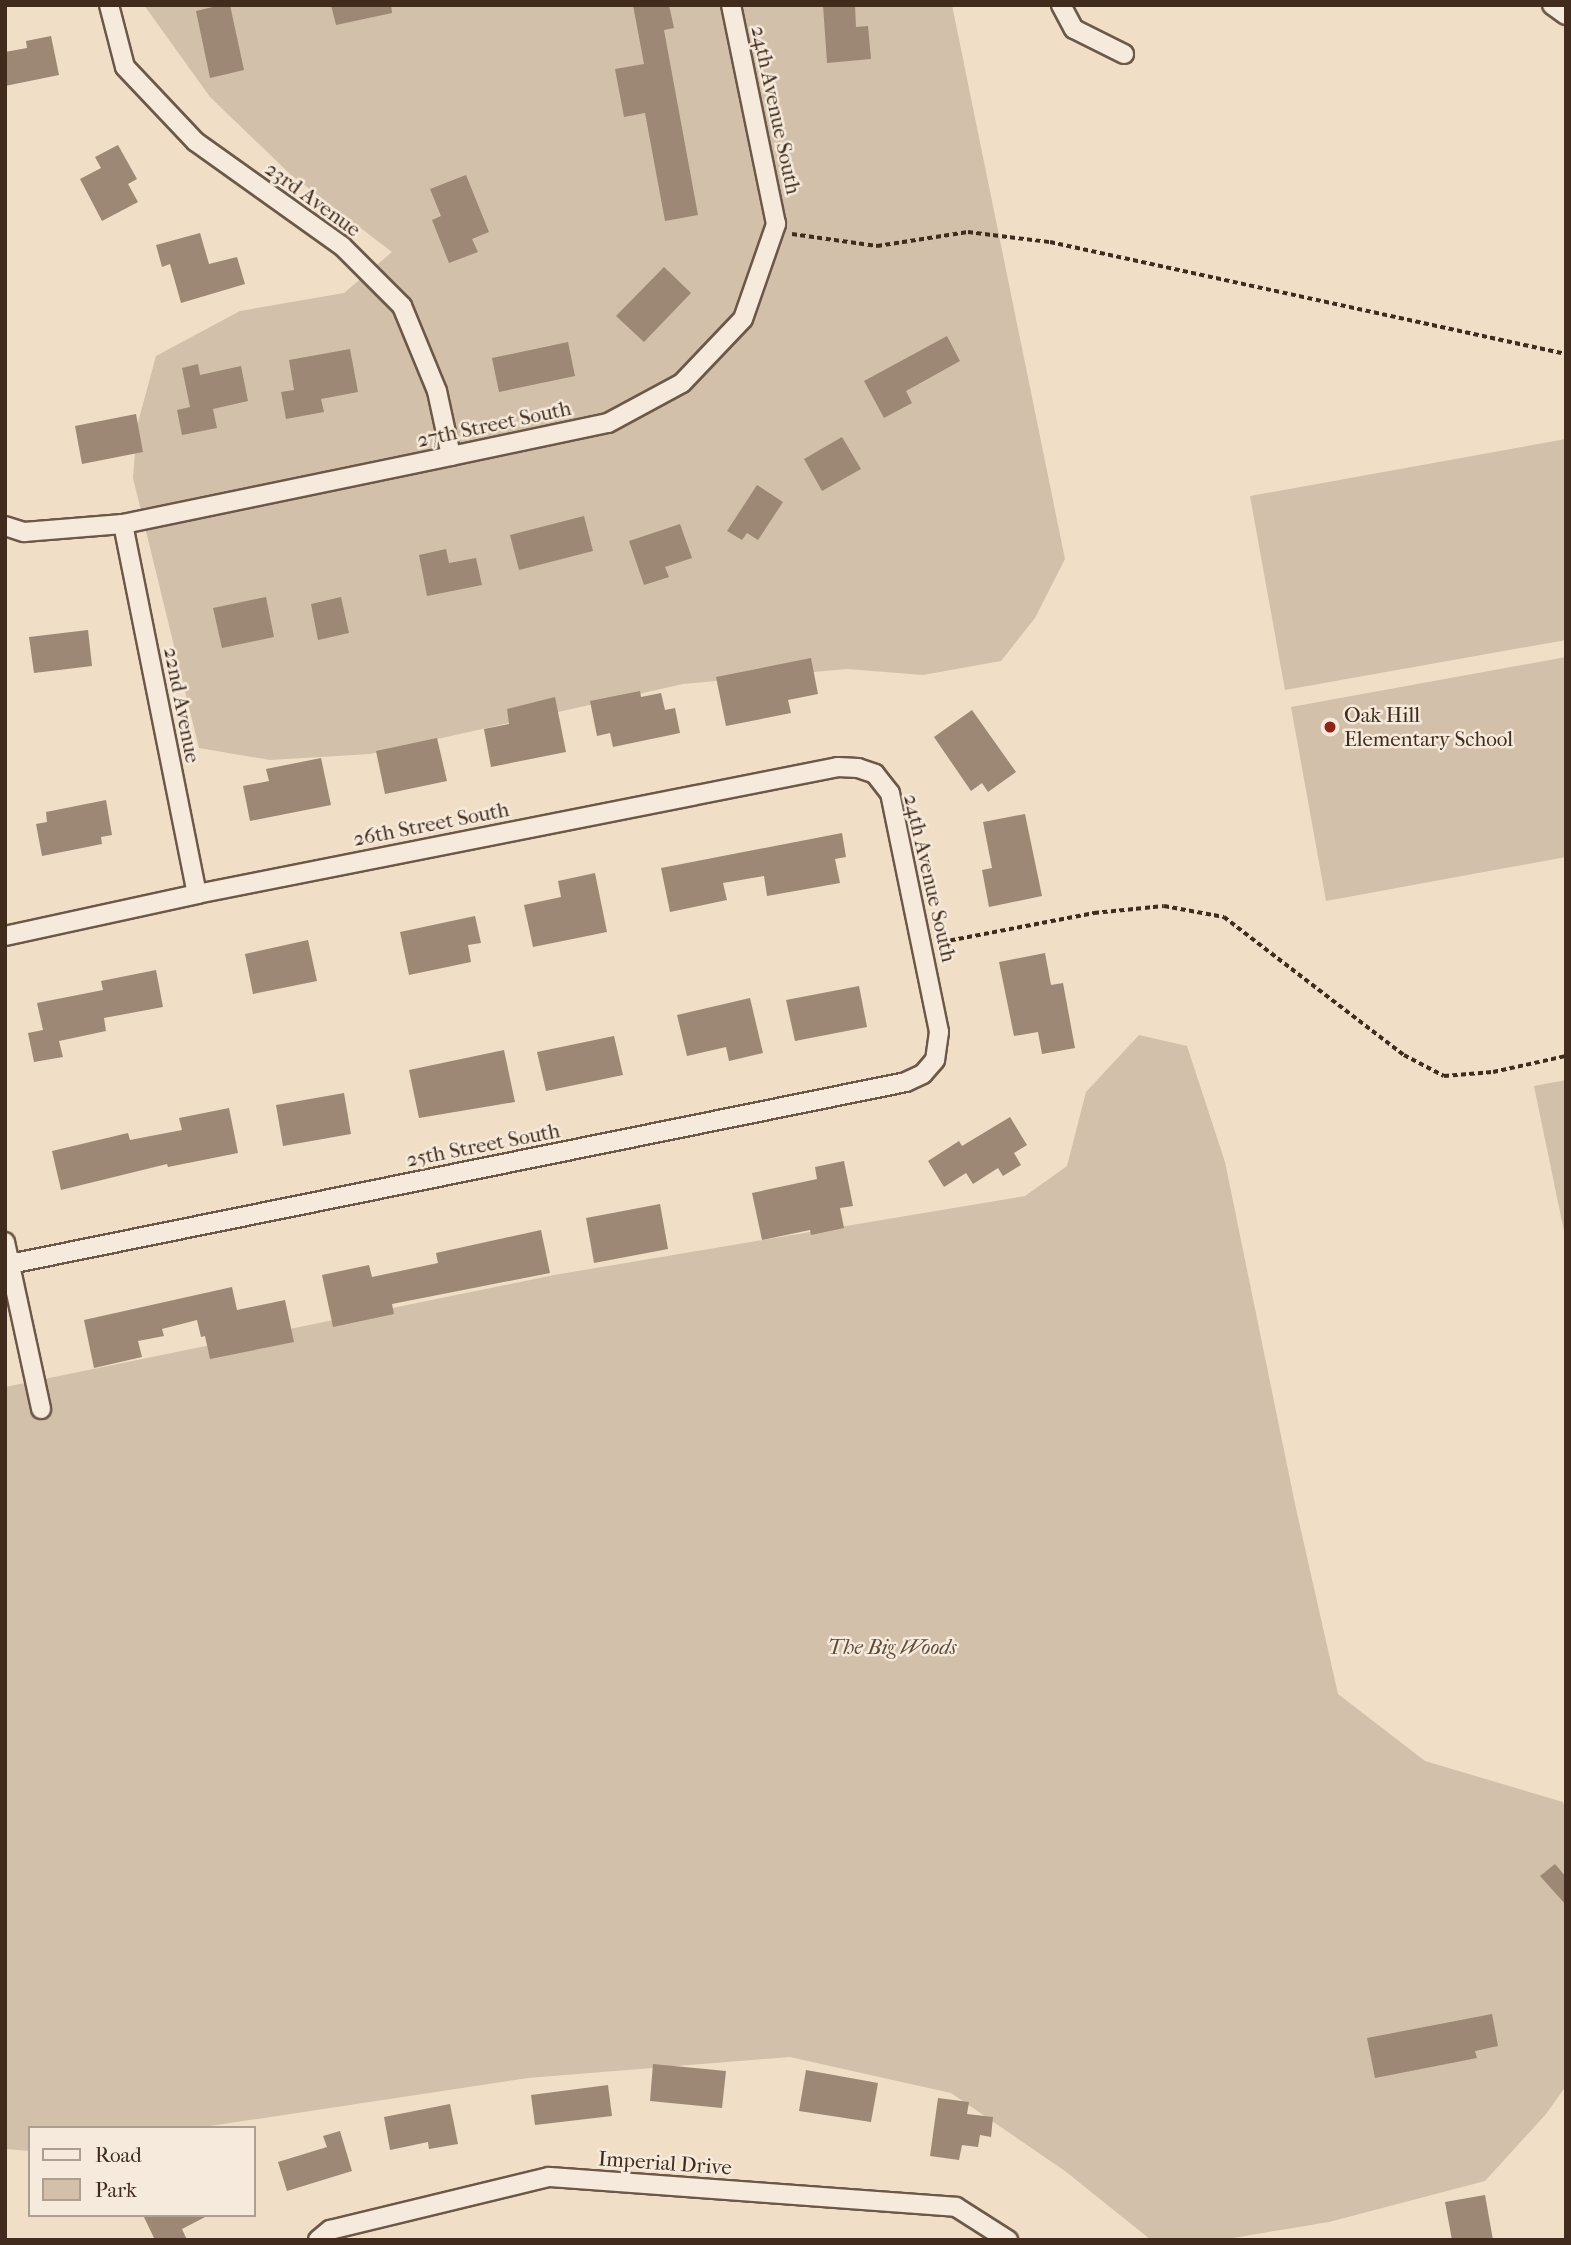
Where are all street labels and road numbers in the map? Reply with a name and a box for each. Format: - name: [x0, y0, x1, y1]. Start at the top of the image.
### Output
- street label: 24th Avenue South: [746, 23, 806, 197]
- street label: 23rd Avenue: [260, 156, 366, 242]
- street label: 27th Street South: [415, 395, 573, 453]
- street label: 22nd Avenue: [158, 645, 206, 765]
- street label: 24th Avenue South: [898, 792, 962, 964]
- street label: 26th Street South: [351, 797, 511, 851]
- street label: 25th Street South: [404, 1118, 562, 1172]
- street label: Imperial Drive: [597, 2146, 733, 2180]

